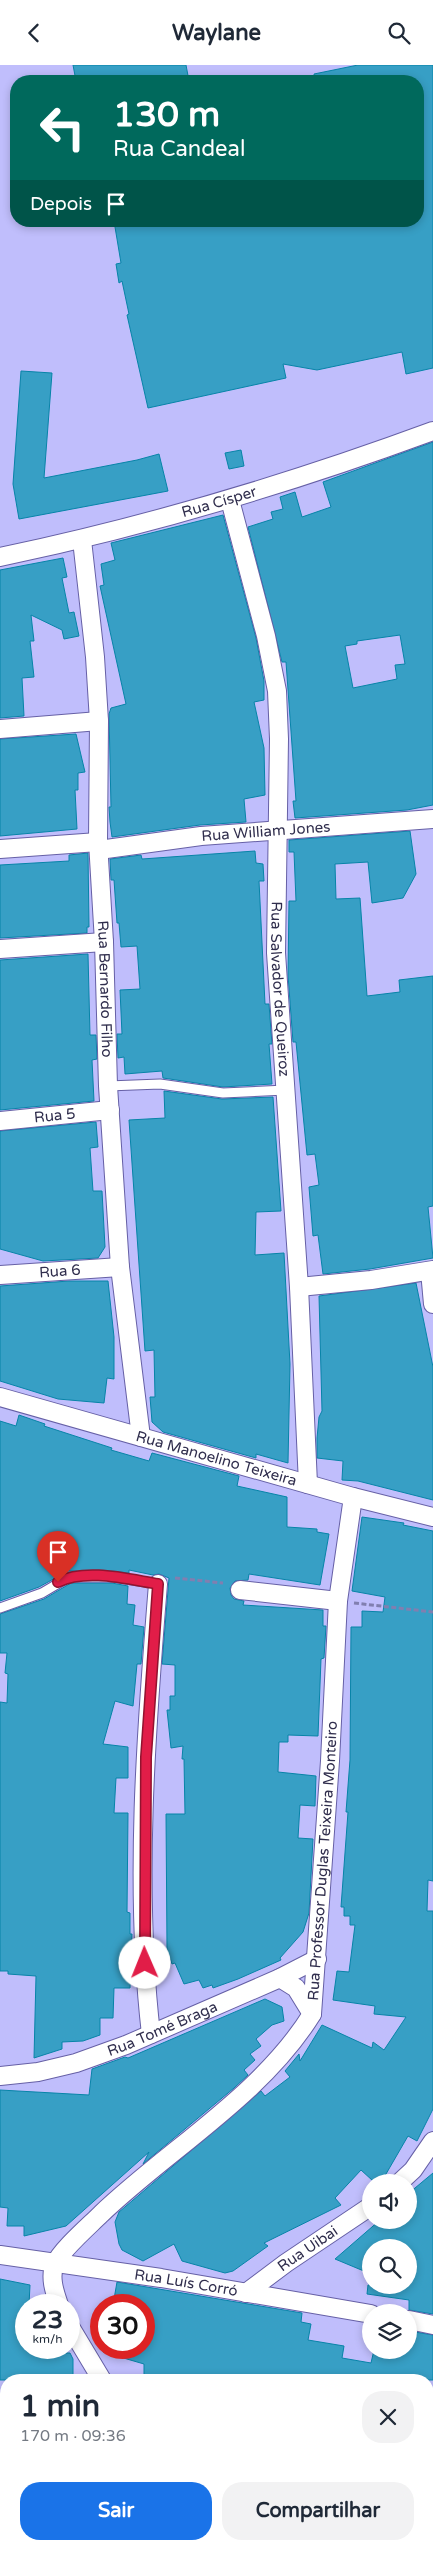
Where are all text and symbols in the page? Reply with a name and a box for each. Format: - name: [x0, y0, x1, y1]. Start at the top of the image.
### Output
- icon: back: [20, 19, 48, 47]
- icon: search: [385, 19, 413, 47]
- text: Waylane: [172, 20, 261, 46]
- text: 130 m: [113, 94, 220, 136]
- icon: left: [30, 95, 95, 160]
- text: Rua Candeal: [113, 136, 245, 162]
- icon: arrive: [102, 190, 130, 218]
- text: Depois: [30, 193, 92, 215]
- street label: Rua Císper: [180, 482, 259, 521]
- street label: Rua William Jones: [201, 818, 331, 845]
- street label: Rua Salvador de Queiroz: [267, 901, 293, 1077]
- street label: Rua Bernardo Filho: [94, 920, 116, 1058]
- street label: Rua 5: [33, 1105, 76, 1127]
- street label: Rua 6: [39, 1261, 81, 1281]
- street label: Rua Manoelino Teixeira: [134, 1427, 299, 1490]
- pin: [37, 1531, 79, 1582]
- icon: arrive: [44, 1538, 72, 1566]
- street label: Rua Professor Duglas Teixeira Monteiro: [304, 1720, 341, 2001]
- position arrow: [118, 1936, 170, 1988]
- street label: Rua Tomé Braga: [105, 1997, 220, 2060]
- map controls: [362, 2174, 417, 2359]
- button: sound: [362, 2174, 417, 2229]
- street label: Rua Uibai: [274, 2222, 341, 2275]
- button: search: [362, 2239, 417, 2294]
- street label: Rua Luís Corró: [133, 2265, 239, 2300]
- speed limit sign: 30: [90, 2294, 155, 2359]
- button: layers: [362, 2304, 417, 2359]
- text: 23: [32, 2305, 63, 2335]
- text: km/h: [32, 2332, 63, 2346]
- text: 1 min: [20, 2388, 100, 2425]
- button: close: [362, 2391, 414, 2443]
- text: 170 m · 09:36: [20, 2426, 126, 2446]
- button: Sair: [20, 2482, 212, 2540]
- button: Compartilhar: [222, 2482, 414, 2540]

